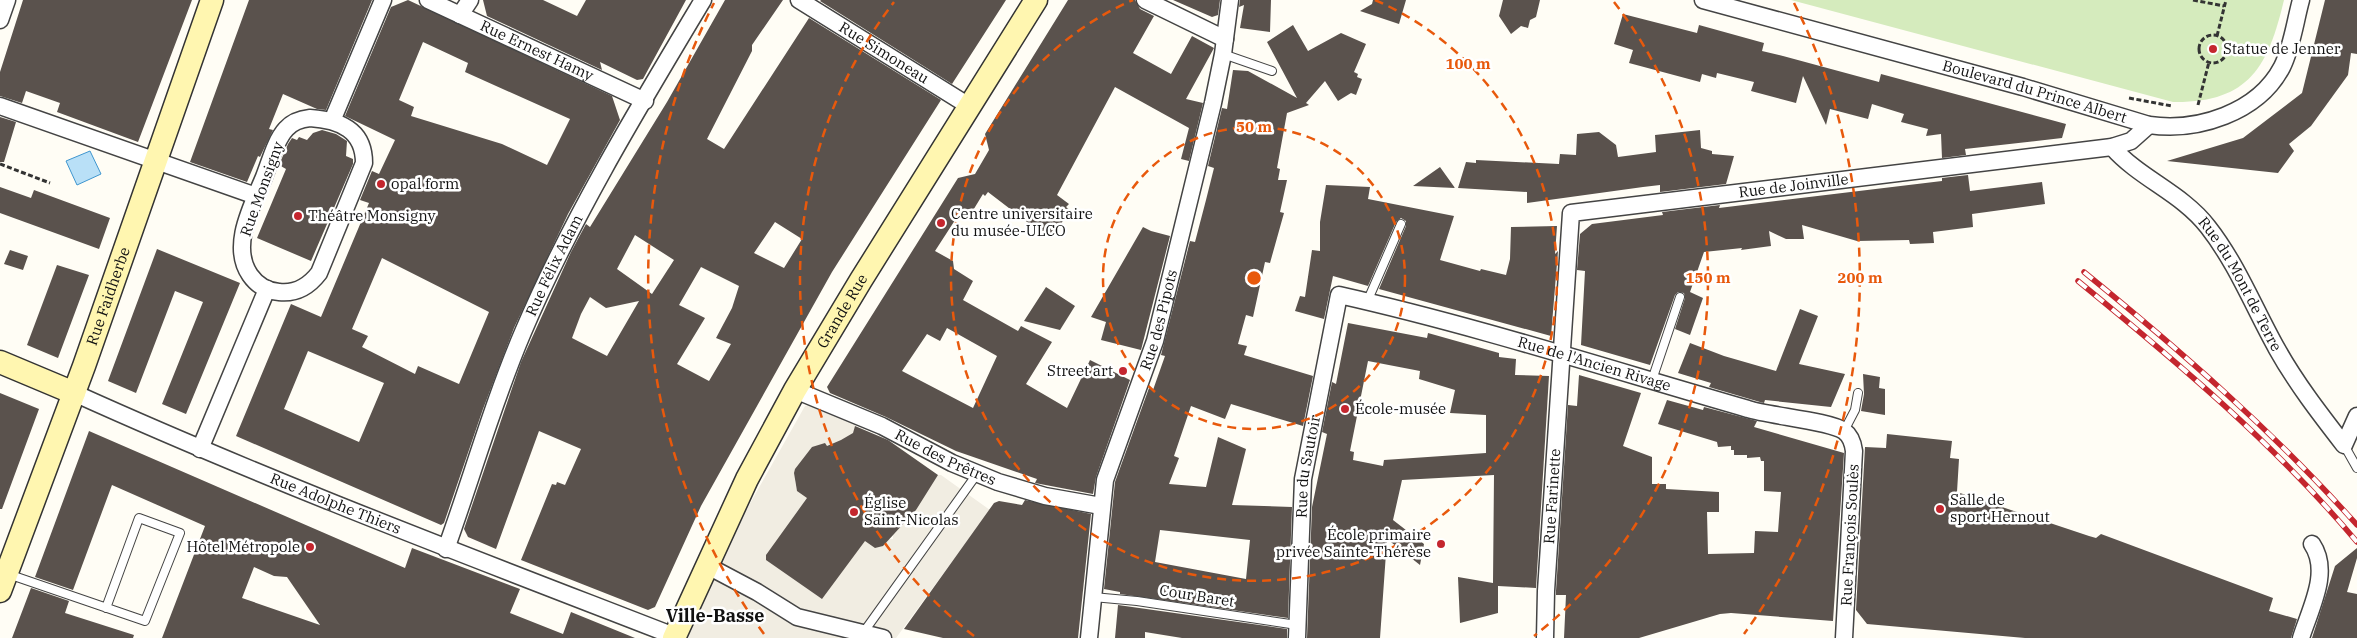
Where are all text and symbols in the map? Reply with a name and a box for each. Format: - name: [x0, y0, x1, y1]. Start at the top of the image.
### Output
- street label: Rue Ernest Hamy: [477, 16, 597, 85]
- street label: Rue Simoneau: [836, 17, 933, 88]
- place label: Statue de Jenner: [2223, 39, 2341, 58]
- marker: Statue de Jenner: [2207, 43, 2219, 55]
- text: 100 m: [1445, 54, 1491, 73]
- street label: Boulevard du Prince Albert: [1941, 56, 2129, 127]
- text: 50 m: [1236, 117, 1272, 136]
- street label: Rue Monsigny: [236, 139, 287, 239]
- street label: Rue de Joinville: [1737, 169, 1850, 201]
- place label: opal form: [391, 174, 459, 193]
- marker: opal form: [375, 178, 387, 190]
- place label: Centre universitaire du musée-ULCO: [951, 204, 1093, 240]
- place label: Théâtre Monsigny: [308, 206, 436, 225]
- marker: Théâtre Monsigny: [292, 210, 304, 222]
- street label: Rue Félix Adam: [521, 211, 587, 319]
- street label: Rue du Mont de Terre: [2195, 213, 2286, 354]
- marker: Centre universitaire du musée-ULCO: [935, 217, 947, 229]
- street label: Rue Faidherbe: [82, 244, 134, 348]
- street label: Rue des Pipots: [1135, 268, 1181, 372]
- text: 150 m: [1685, 268, 1731, 287]
- text: 200 m: [1837, 268, 1883, 287]
- centre of rings: [1245, 269, 1263, 287]
- street label: Grande Rue: [812, 270, 871, 352]
- street label: Rue de l'Ancien Rivage: [1516, 332, 1673, 395]
- place label: Street art: [1047, 361, 1113, 380]
- marker: Street art: [1117, 365, 1129, 377]
- place label: École-musée: [1355, 399, 1446, 418]
- marker: École-musée: [1339, 403, 1351, 415]
- street label: Rue du Sautoir: [1292, 413, 1324, 519]
- street label: Rue des Prêtres: [892, 425, 999, 489]
- street label: Rue Farinette: [1539, 448, 1564, 544]
- street label: Rue François Soulès: [1836, 463, 1863, 606]
- street label: Rue Adolphe Thiers: [268, 468, 404, 538]
- place label: Salle de sport Hernout: [1950, 490, 2050, 526]
- place label: Église Saint-Nicolas: [864, 493, 959, 529]
- marker: Salle de sport Hernout: [1934, 503, 1946, 515]
- marker: Église Saint-Nicolas: [848, 506, 860, 518]
- place label: École primaire privée Sainte-Thérèse: [1276, 525, 1431, 561]
- place label: Hôtel Métropole: [187, 537, 300, 556]
- marker: École primaire privée Sainte-Thérèse: [1435, 538, 1447, 550]
- marker: Hôtel Métropole: [304, 541, 316, 553]
- street label: Cour Baret: [1158, 580, 1236, 611]
- district label: Ville-Basse: [666, 604, 764, 627]

